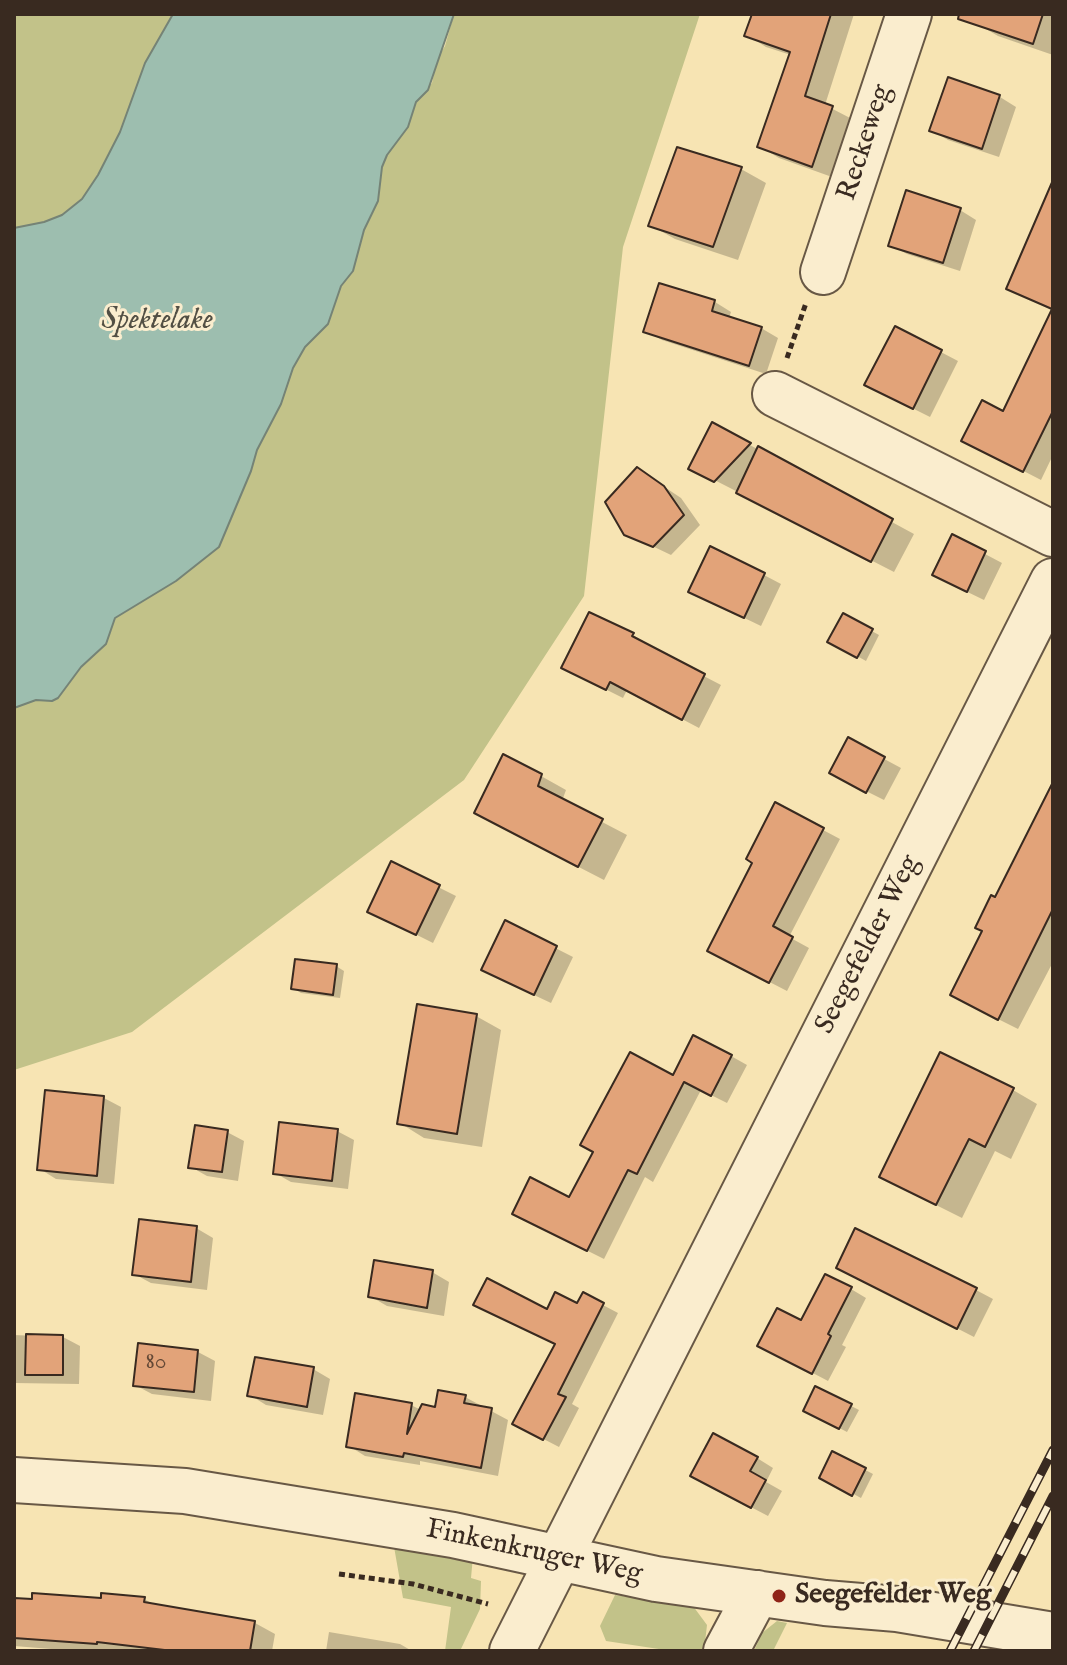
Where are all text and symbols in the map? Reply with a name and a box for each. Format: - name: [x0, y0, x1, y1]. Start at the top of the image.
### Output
- street label: Reckeweg: [831, 81, 901, 205]
- water label: Spektelake: [101, 304, 213, 340]
- street label: Seegefelder Weg: [810, 850, 928, 1040]
- house number: 80: [145, 1349, 167, 1377]
- street label: Finkenkruger Weg: [423, 1514, 645, 1592]
- place label: Seegefelder Weg: [795, 1579, 991, 1613]
- marker: Seegefelder Weg: [770, 1587, 788, 1605]

